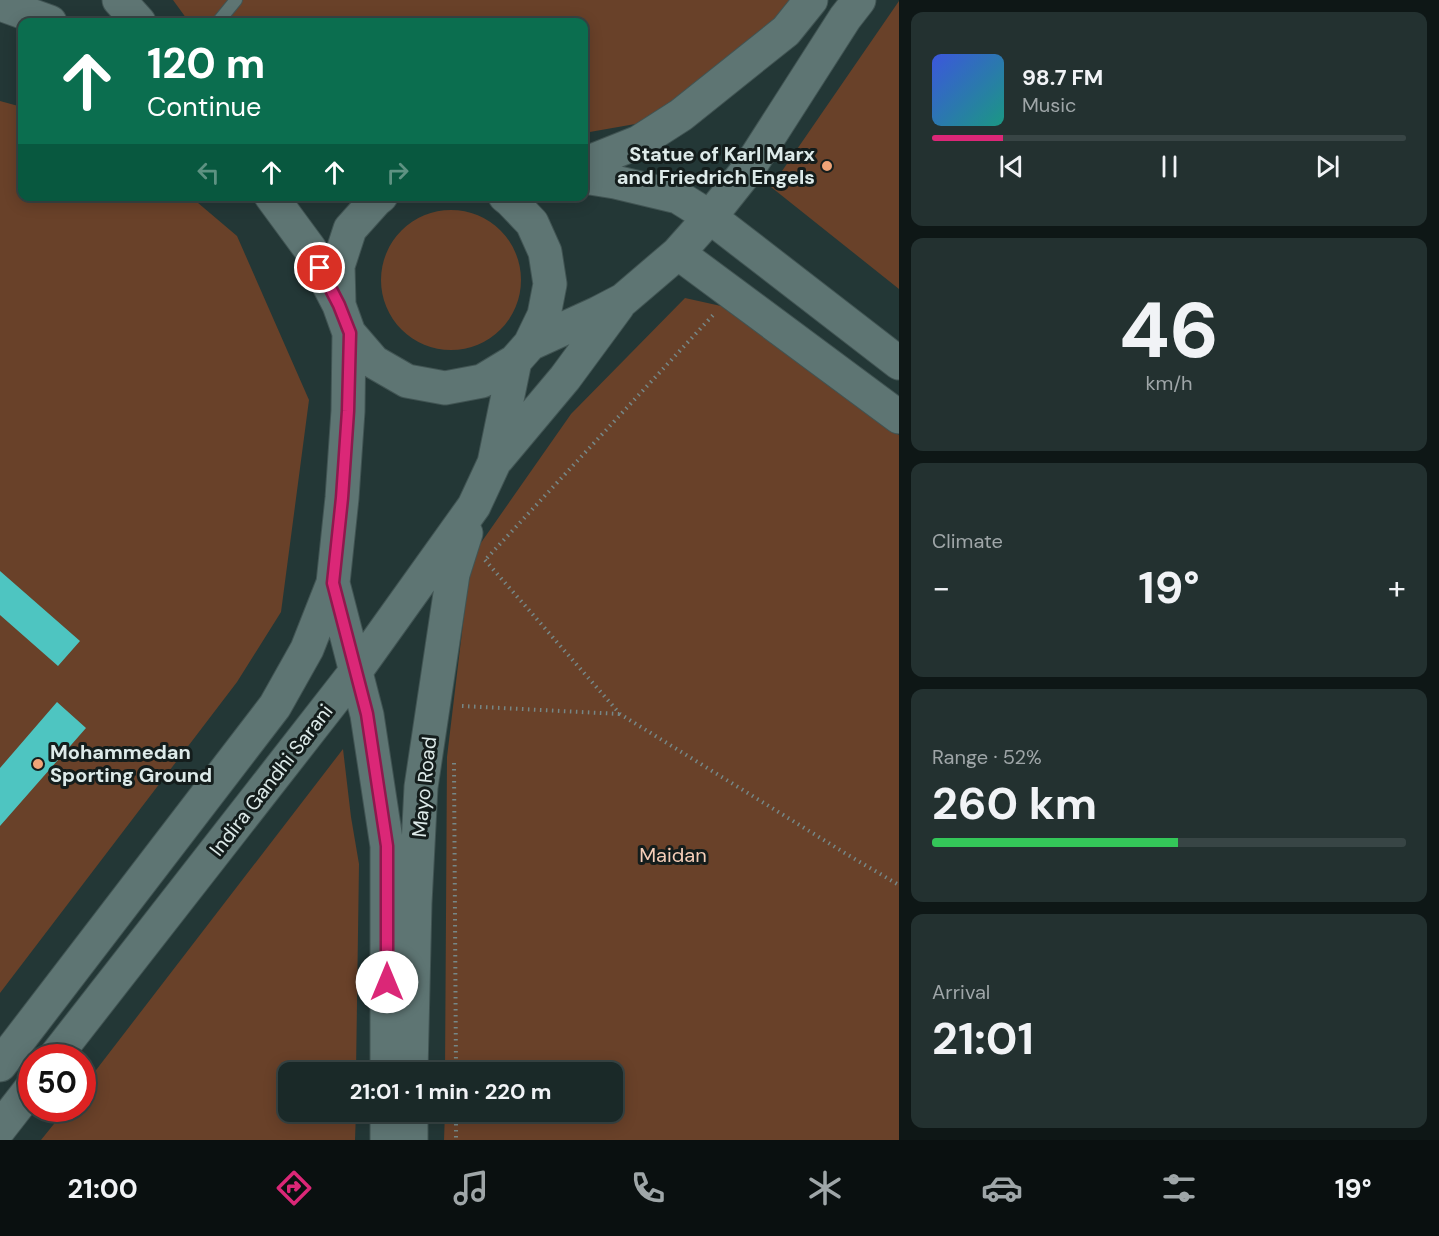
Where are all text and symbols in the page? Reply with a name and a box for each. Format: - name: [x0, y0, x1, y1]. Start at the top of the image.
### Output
- text: 120 m: [147, 36, 265, 91]
- icon: ahead: [48, 42, 126, 120]
- text: 98.7 FM: [1022, 63, 1103, 92]
- text: Continue: [147, 89, 261, 124]
- text: Music: [1022, 92, 1077, 118]
- place label: Statue of Karl Marx and Friedrich Engels: [617, 141, 816, 190]
- icon: previous: [995, 150, 1028, 183]
- icon: pause: [1153, 150, 1186, 183]
- icon: next: [1311, 150, 1344, 183]
- icon: left: [192, 156, 225, 189]
- icon: ahead: [255, 156, 288, 189]
- icon: ahead: [318, 156, 351, 189]
- icon: right: [381, 156, 414, 189]
- marker: Statue of Karl Marx and Friedrich Engels: [820, 159, 834, 173]
- pin: [294, 242, 345, 293]
- icon: arrive: [303, 251, 336, 284]
- text: 46: [1119, 280, 1219, 381]
- text: km/h: [1145, 370, 1193, 396]
- text: Climate: [932, 528, 1003, 554]
- text: 19°: [1138, 558, 1200, 617]
- text: −: [932, 566, 950, 609]
- text: +: [1388, 566, 1406, 609]
- street label: Indira Gandhi Sarani: [204, 699, 338, 861]
- street label: Mayo Road: [406, 735, 442, 839]
- place label: Mohammedan Sporting Ground: [50, 739, 212, 788]
- text: Range · 52%: [932, 744, 1042, 770]
- marker: Mohammedan Sporting Ground: [31, 757, 45, 771]
- text: 260 km: [932, 774, 1097, 833]
- park label: Maidan: [639, 842, 707, 868]
- position arrow: [355, 950, 419, 1014]
- text: Arrival: [932, 979, 990, 1005]
- text: 21:01: [932, 1009, 1034, 1068]
- speed limit sign: 50: [18, 1044, 96, 1122]
- text: 21:01 · 1 min · 220 m: [350, 1077, 551, 1106]
- icon: directions: [273, 1167, 315, 1209]
- icon: music: [450, 1167, 492, 1209]
- icon: phone: [627, 1167, 669, 1209]
- icon: climate: [804, 1167, 846, 1209]
- icon: car: [981, 1167, 1023, 1209]
- icon: filters: [1158, 1167, 1200, 1209]
- text: 21:00: [67, 1171, 138, 1206]
- text: 19°: [1335, 1171, 1371, 1206]

